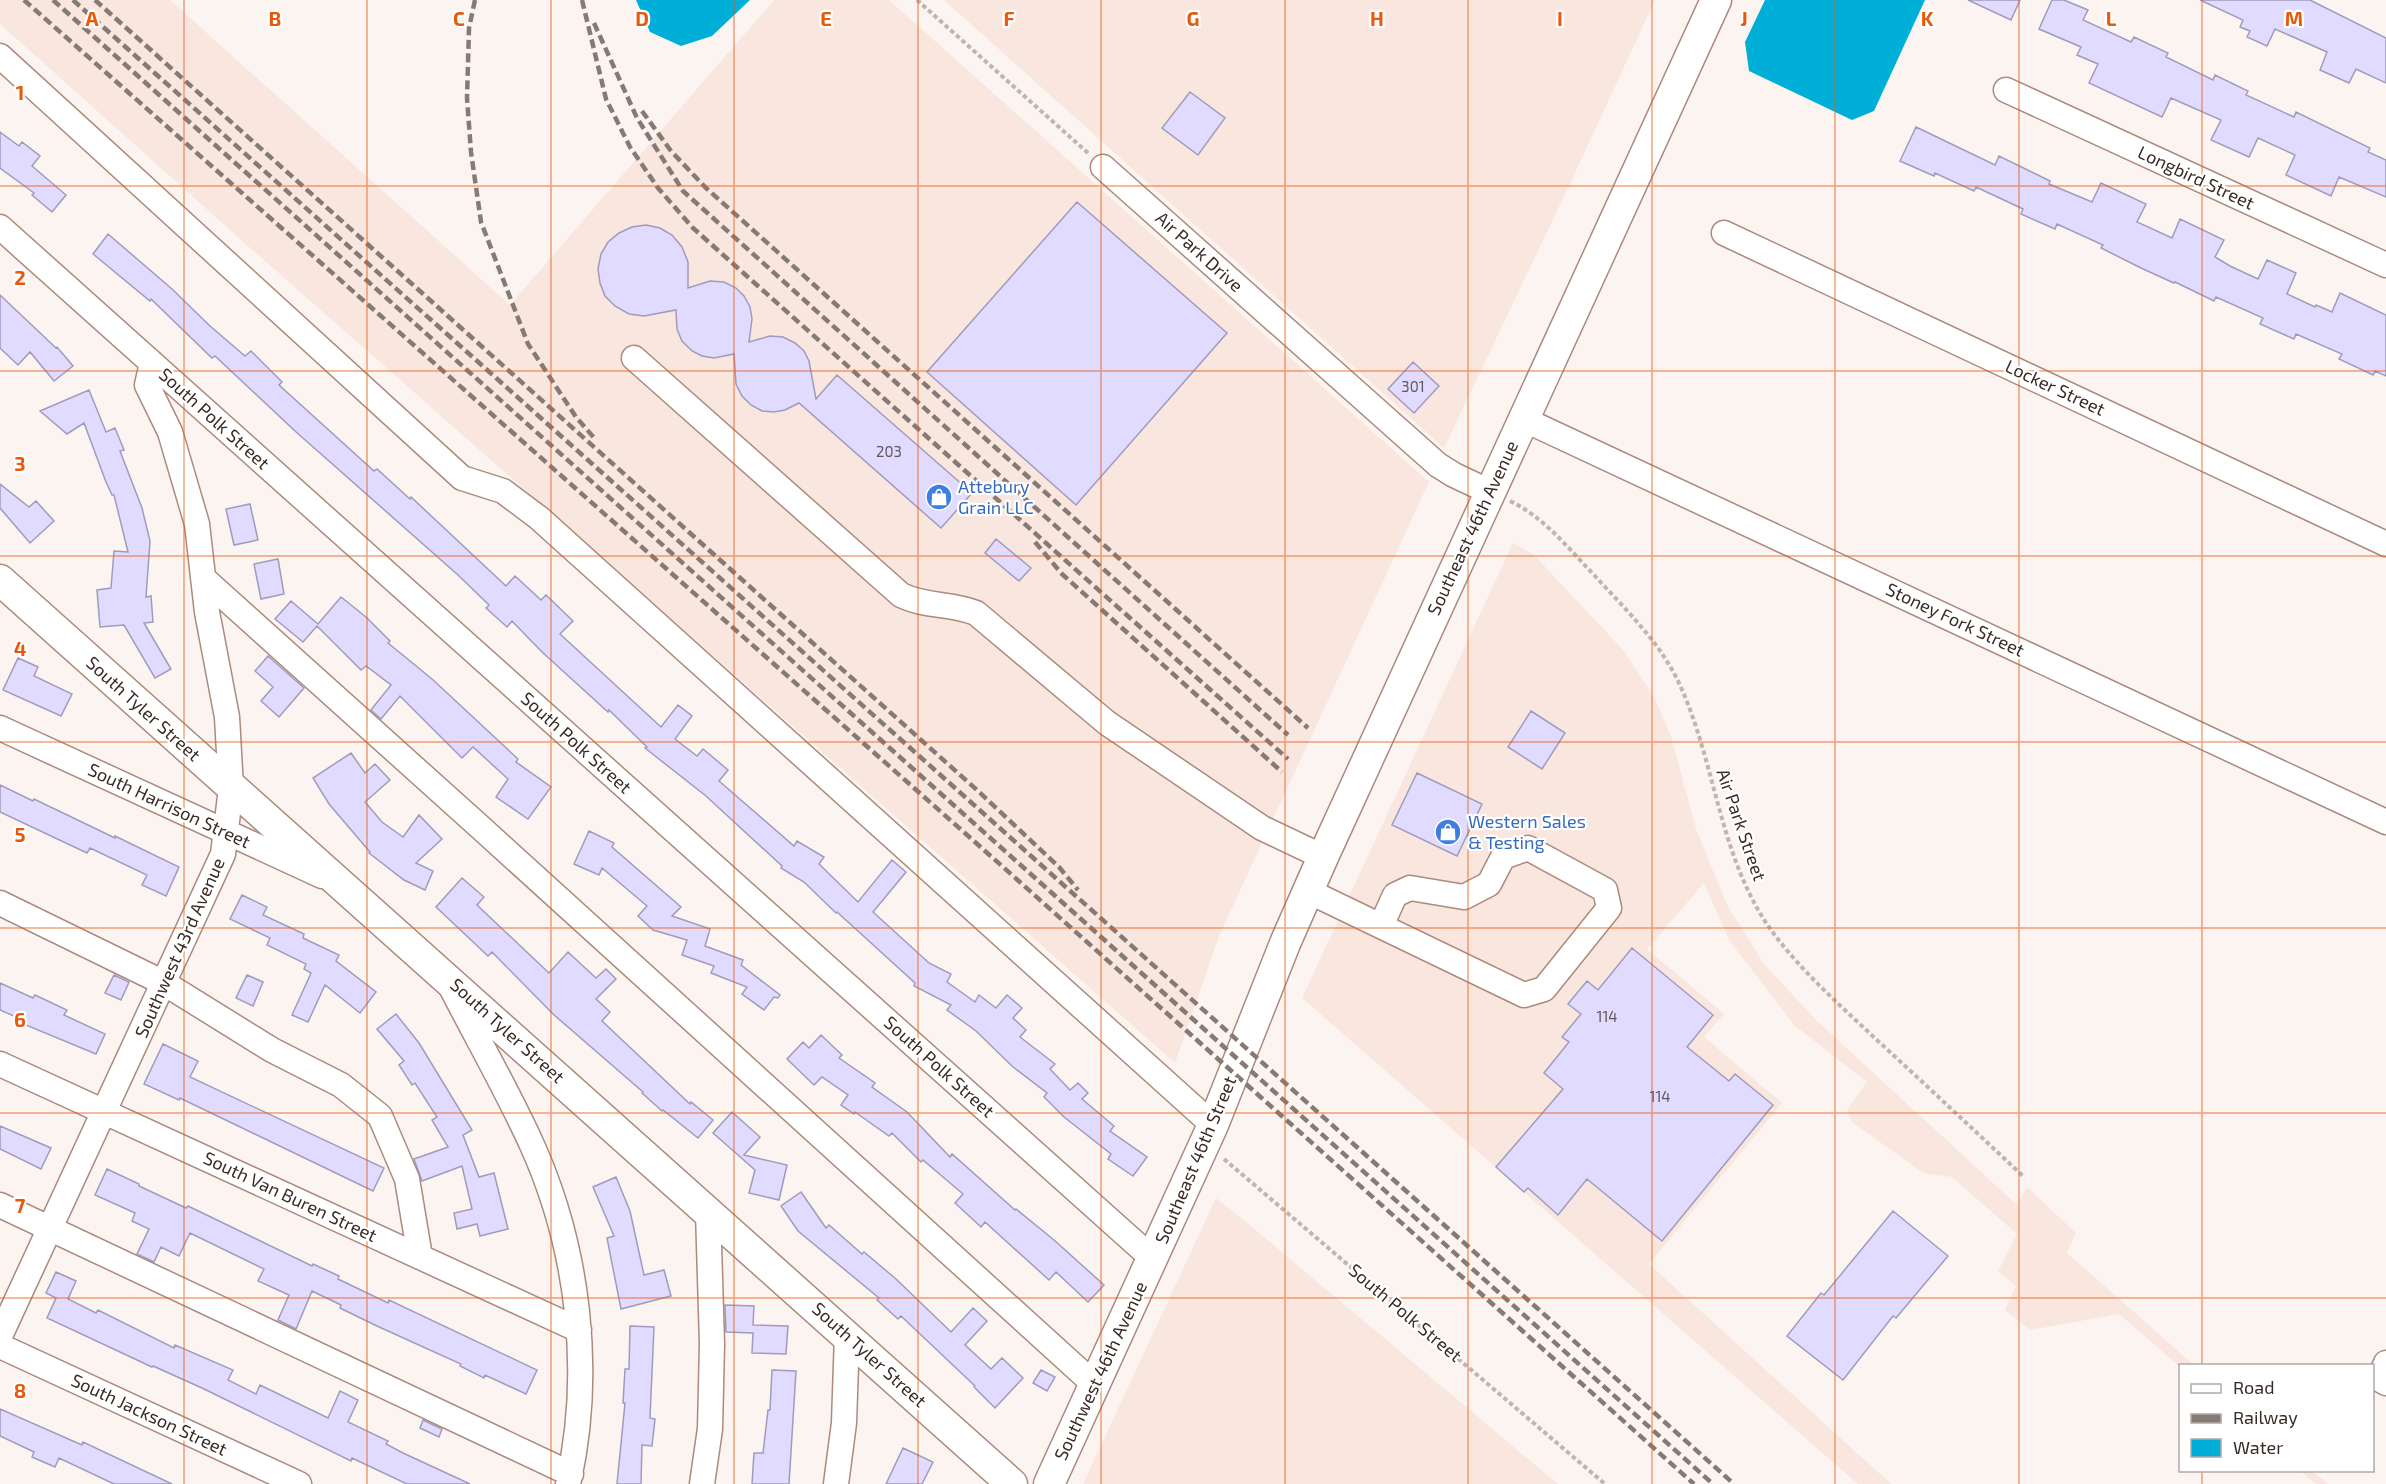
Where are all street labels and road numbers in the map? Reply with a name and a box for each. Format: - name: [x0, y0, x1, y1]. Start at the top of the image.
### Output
- street label: Longbird Street: [2135, 140, 2258, 214]
- street label: Air Park Drive: [1151, 206, 1248, 296]
- street label: Locker Street: [2002, 354, 2109, 420]
- street label: South Polk Street: [155, 363, 275, 474]
- street label: Southeast 46th Avenue: [1422, 437, 1522, 618]
- street label: Stoney Fork Street: [1883, 577, 2028, 661]
- street label: South Tyler Street: [82, 651, 205, 765]
- street label: South Polk Street: [517, 687, 637, 798]
- street label: South Harrison Street: [85, 758, 254, 852]
- street label: Air Park Street: [1712, 766, 1771, 884]
- street label: Southwest 43rd Avenue: [129, 854, 229, 1041]
- street label: South Tyler Street: [446, 973, 569, 1087]
- street label: South Polk Street: [880, 1011, 1000, 1122]
- street label: Southeast 46th Street: [1150, 1072, 1240, 1247]
- street label: South Van Buren Street: [200, 1146, 381, 1246]
- street label: South Polk Street: [1345, 1258, 1467, 1366]
- street label: Southwest 46th Avenue: [1049, 1278, 1151, 1464]
- street label: South Tyler Street: [808, 1297, 931, 1411]
- street label: South Jackson Street: [68, 1368, 231, 1460]

